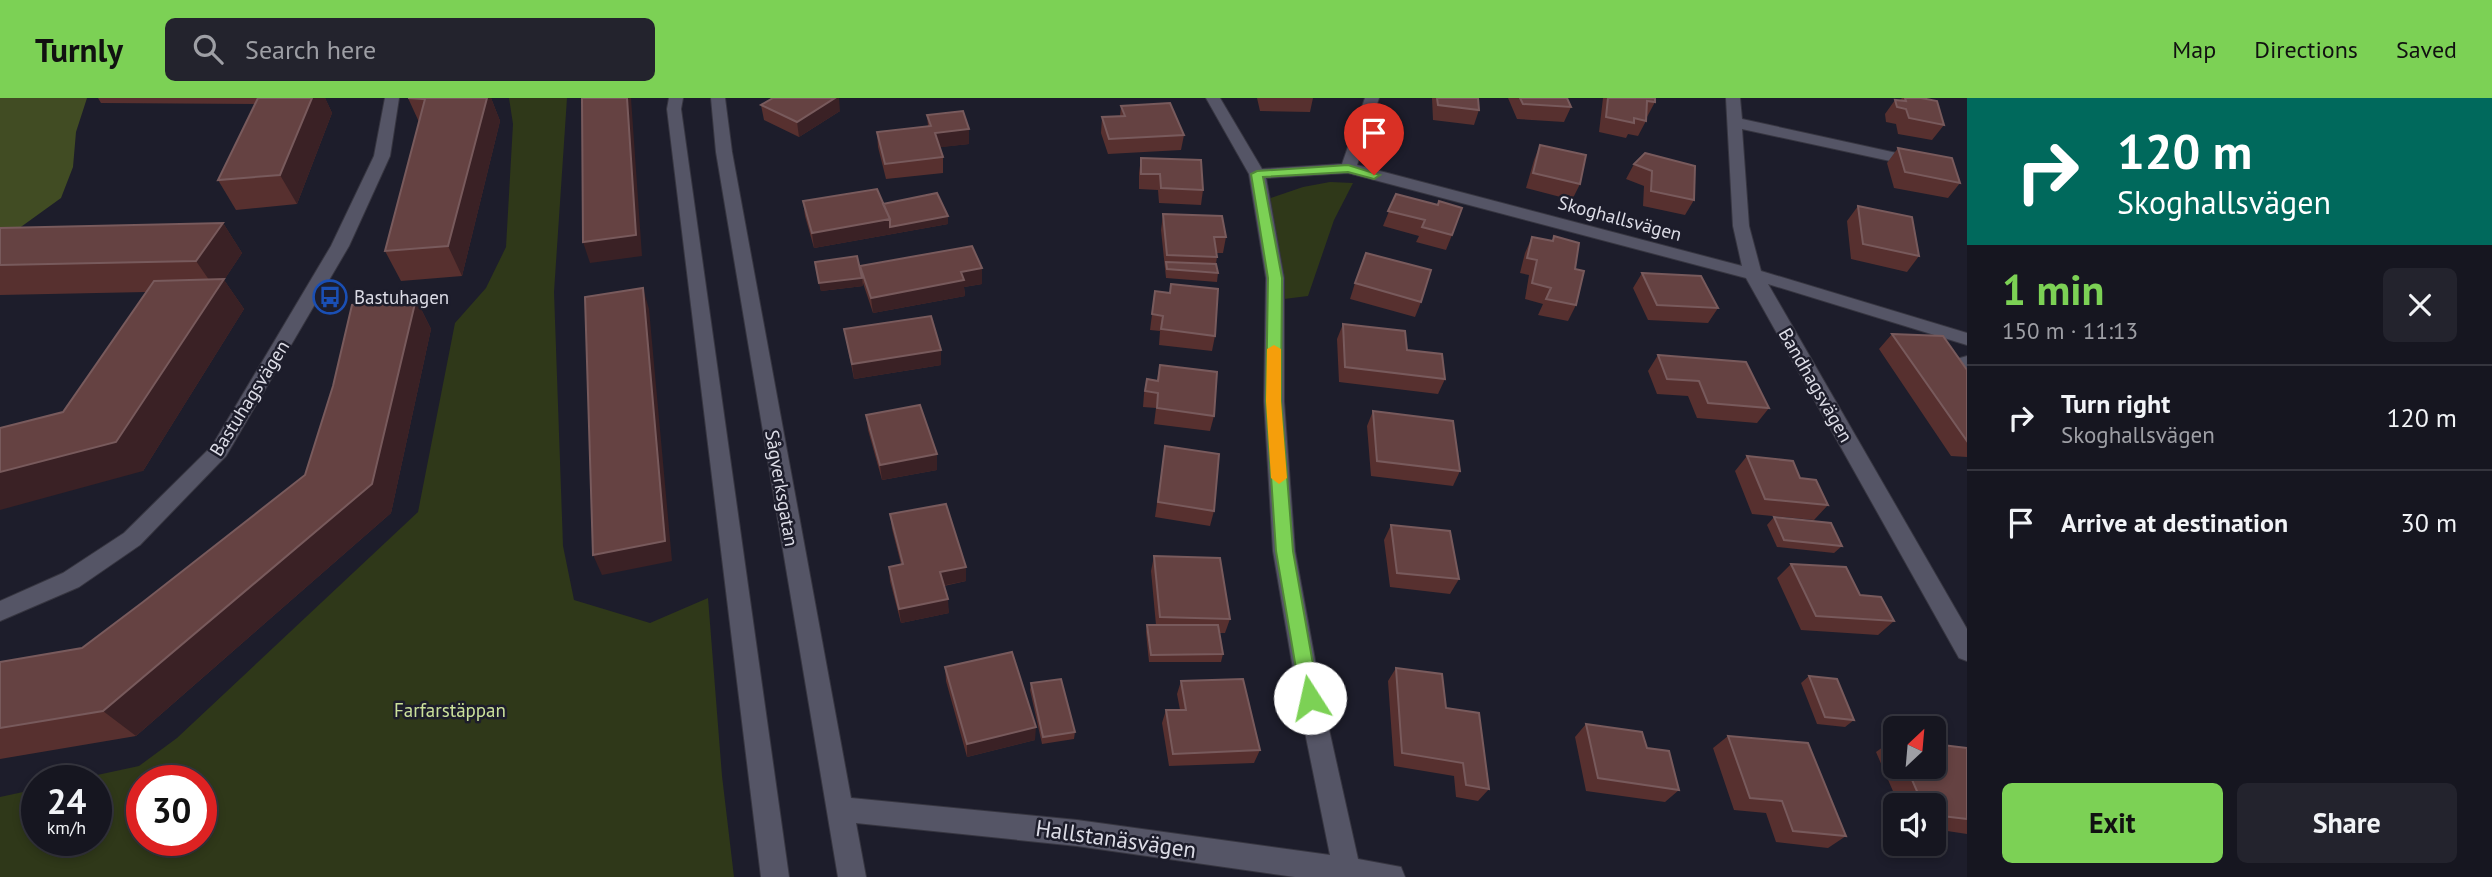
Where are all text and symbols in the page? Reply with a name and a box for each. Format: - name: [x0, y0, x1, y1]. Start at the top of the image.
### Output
- search box: [165, 18, 655, 81]
- text: Turnly: [35, 28, 123, 71]
- icon: search: [189, 30, 227, 68]
- text: Search here: [245, 33, 376, 66]
- text: Map: [2172, 34, 2216, 65]
- text: Directions: [2254, 34, 2358, 65]
- text: Saved: [2396, 34, 2457, 65]
- pin: [1344, 103, 1404, 175]
- icon: arrive: [1355, 114, 1393, 152]
- text: 120 m: [2117, 119, 2252, 183]
- icon: right: [2002, 126, 2093, 217]
- text: Skoghallsvägen: [2117, 181, 2331, 223]
- street label: Skoghallsvägen: [1556, 190, 1684, 246]
- text: 1 min: [2002, 262, 2104, 317]
- button: close: [2383, 268, 2457, 342]
- bus stop icon: Bastuhagen: [311, 278, 349, 316]
- place label: Bastuhagen: [354, 285, 449, 309]
- text: 150 m · 11:13: [2002, 316, 2138, 345]
- street label: Bandhagsvägen: [1774, 324, 1858, 446]
- street label: Bastuhagsvägen: [204, 336, 294, 460]
- text: Turn right: [2061, 387, 2170, 420]
- icon: right: [2002, 399, 2040, 437]
- text: 120 m: [2386, 401, 2457, 434]
- text: Skoghallsvägen: [2061, 420, 2215, 449]
- street label: Sågverksgatan: [760, 428, 804, 548]
- icon: arrive: [2002, 504, 2040, 542]
- text: Arrive at destination: [2061, 506, 2288, 539]
- text: 30 m: [2401, 506, 2457, 539]
- position arrow: [1273, 661, 1347, 735]
- park label: Farfarstäppan: [394, 698, 506, 722]
- north arrow: [1883, 716, 1946, 779]
- map controls: [1883, 716, 1946, 856]
- speed limit sign: 30: [126, 765, 217, 856]
- text: 24: [47, 778, 86, 824]
- button: Exit: [2002, 783, 2223, 863]
- button: Share: [2237, 783, 2457, 863]
- button: sound: [1883, 793, 1946, 856]
- street label: Hallstanäsvägen: [1034, 813, 1198, 864]
- text: km/h: [47, 816, 86, 839]

